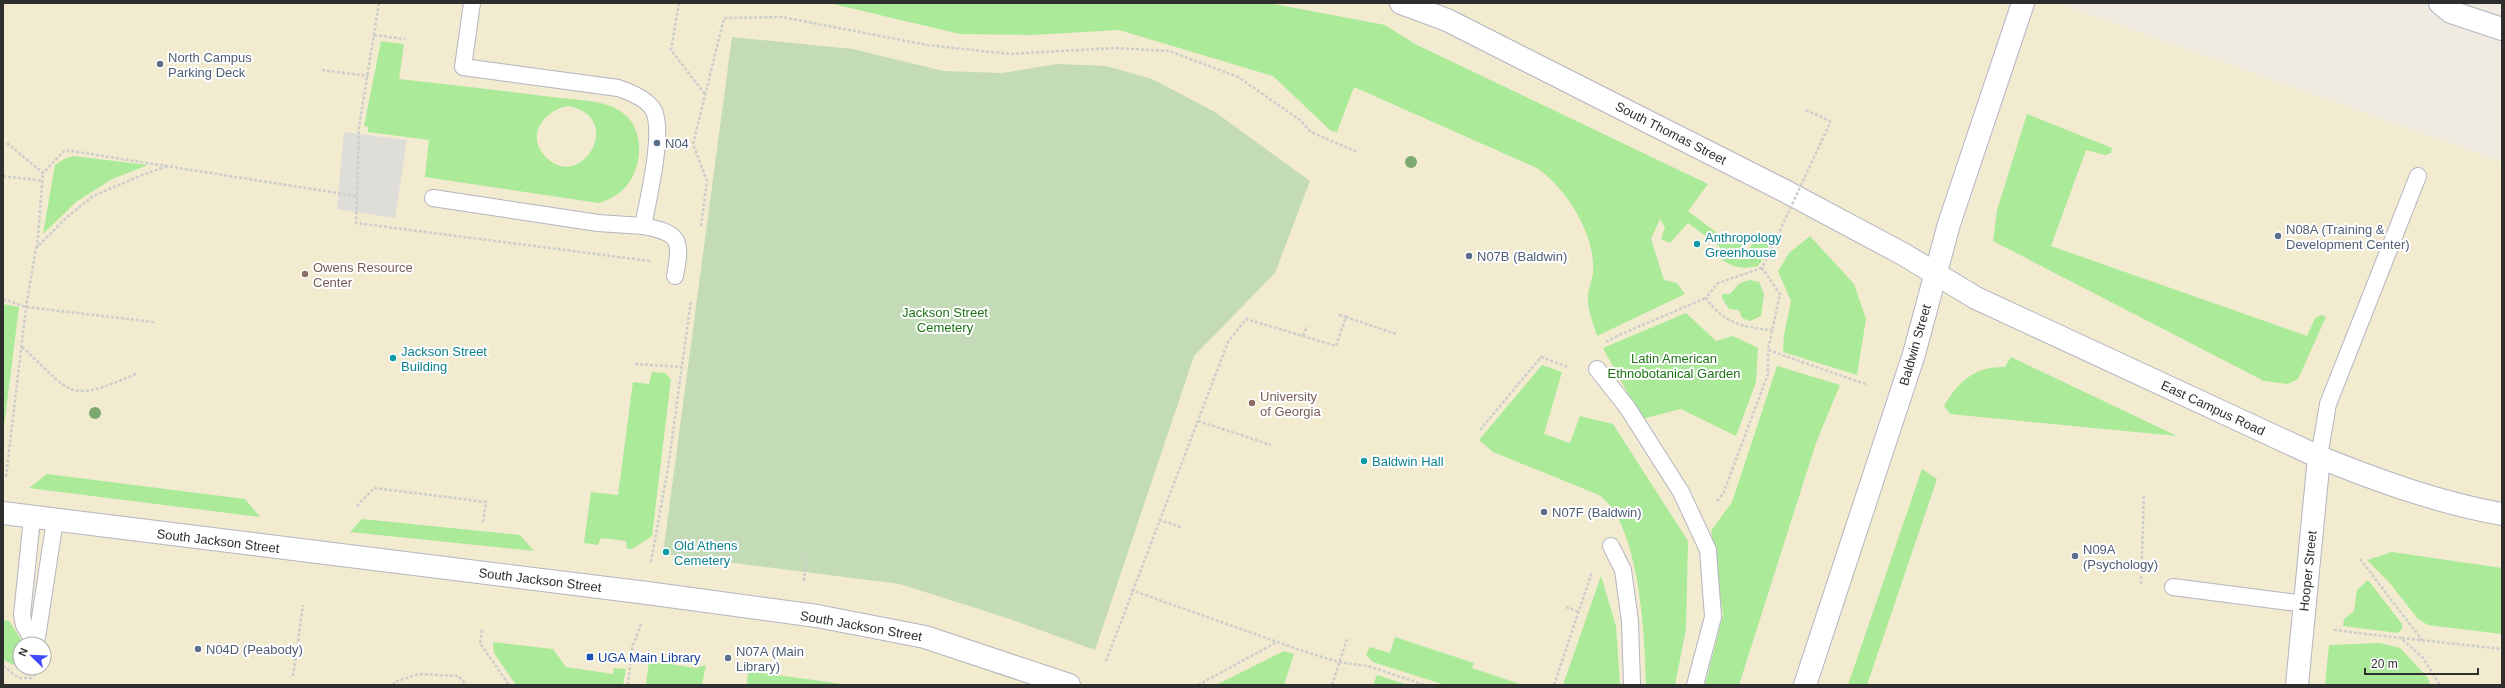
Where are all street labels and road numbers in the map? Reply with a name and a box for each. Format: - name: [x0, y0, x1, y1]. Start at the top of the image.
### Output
- street label: South Thomas Street: [1613, 98, 1729, 168]
- street label: Baldwin Street: [1896, 302, 1934, 387]
- street label: East Campus Road: [2159, 377, 2267, 439]
- street label: South Jackson Street: [156, 526, 281, 556]
- street label: Hooper Street: [2296, 530, 2320, 612]
- street label: South Jackson Street: [478, 565, 603, 595]
- street label: South Jackson Street: [799, 608, 924, 644]

